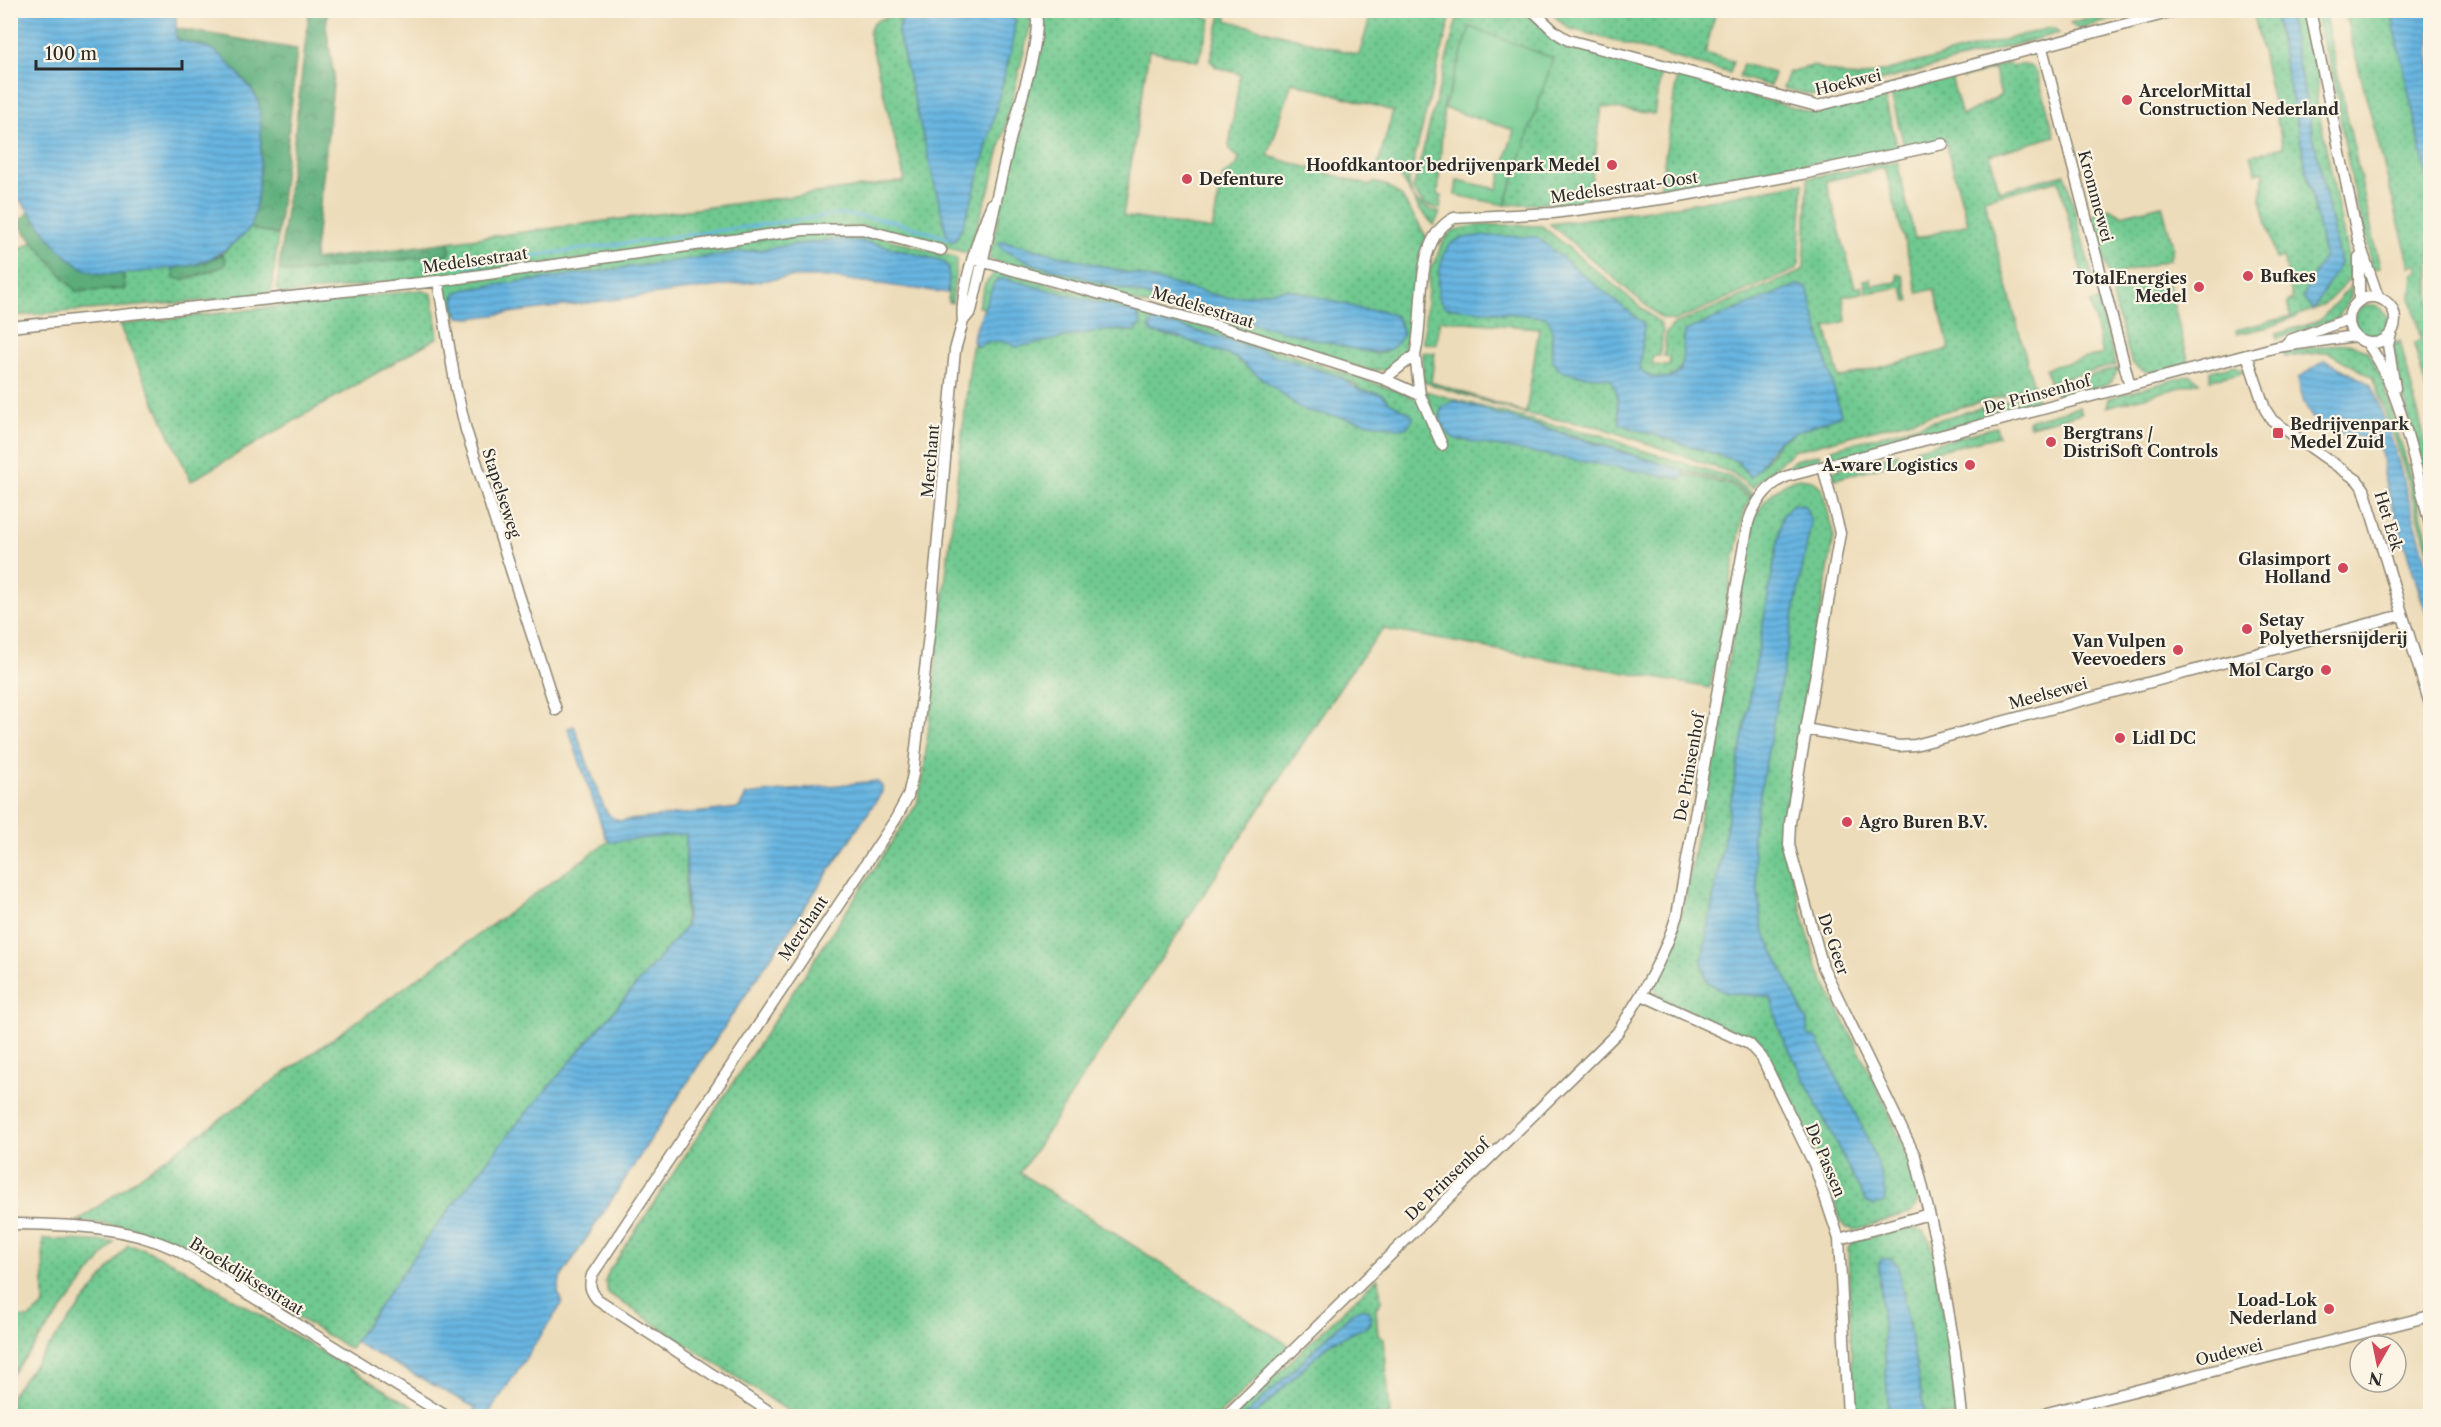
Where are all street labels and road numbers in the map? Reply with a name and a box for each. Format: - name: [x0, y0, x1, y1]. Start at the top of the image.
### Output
- street label: Hoekwei: [1813, 65, 1883, 99]
- street label: Krommewei: [2074, 148, 2118, 244]
- street label: Medelsestraat-Oost: [1549, 167, 1699, 207]
- street label: Medelsestraat: [421, 243, 529, 277]
- street label: Medelsestraat: [1149, 282, 1257, 332]
- street label: De Prinsenhof: [1981, 370, 2095, 418]
- street label: Merchant: [917, 423, 943, 499]
- street label: Stapelseweg: [478, 446, 526, 541]
- street label: Het Eek: [2370, 489, 2408, 554]
- street label: Meelsewei: [2006, 673, 2090, 713]
- street label: De Prinsenhof: [1670, 709, 1709, 823]
- street label: Merchant: [774, 892, 832, 964]
- street label: De Geer: [1814, 911, 1854, 978]
- street label: De Passen: [1802, 1120, 1850, 1200]
- street label: De Prinsenhof: [1401, 1132, 1495, 1224]
- street label: Broekdijksestraat: [186, 1233, 308, 1319]
- street label: Oudewei: [2193, 1334, 2265, 1370]

